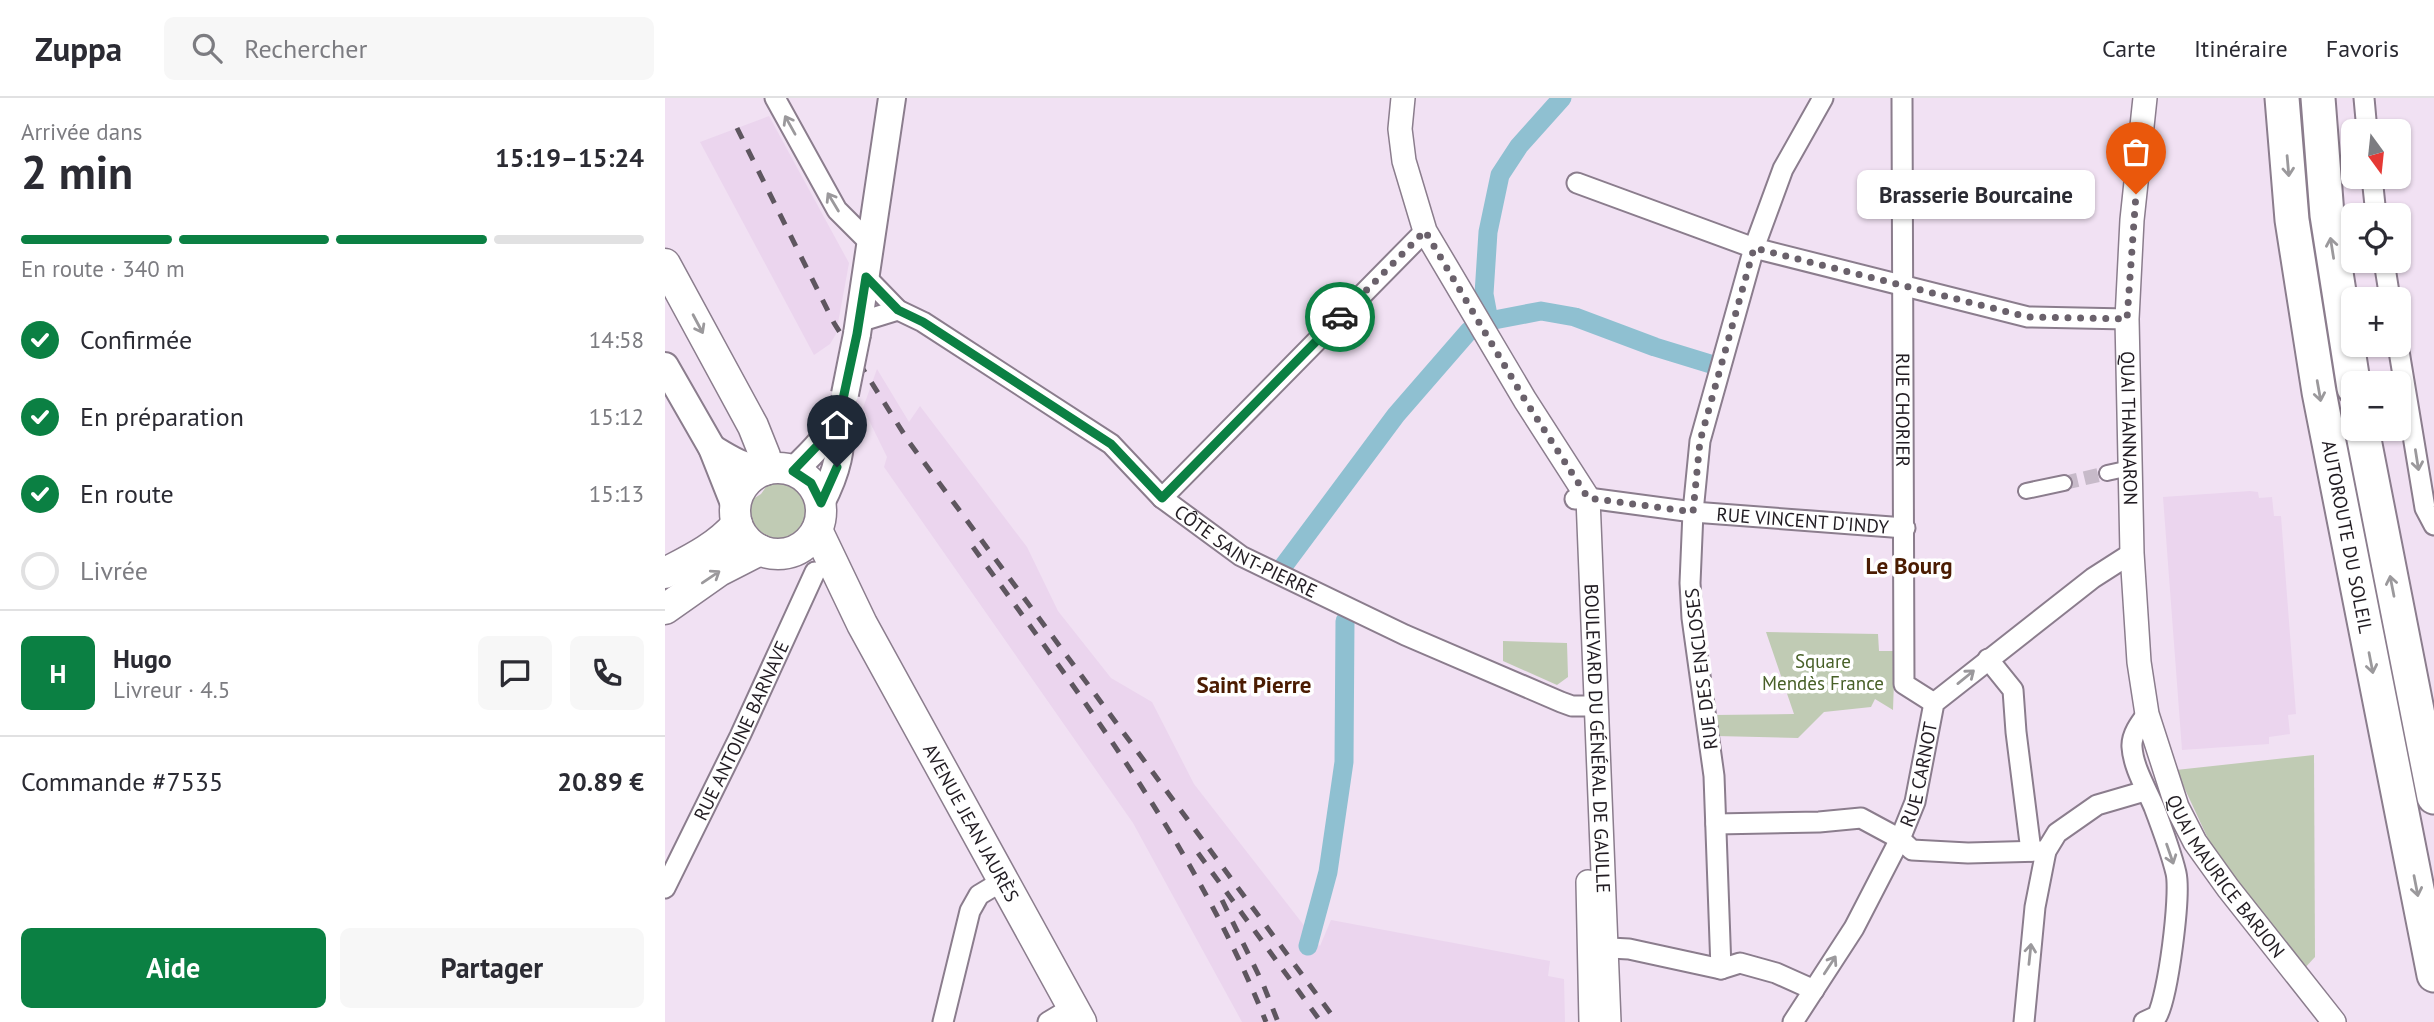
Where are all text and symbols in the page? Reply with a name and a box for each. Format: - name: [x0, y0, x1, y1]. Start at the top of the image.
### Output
- search box: [164, 17, 654, 80]
- text: Zuppa: [35, 27, 122, 70]
- icon: search: [188, 29, 226, 67]
- text: Rechercher: [244, 32, 367, 65]
- text: Carte: [2102, 33, 2156, 64]
- text: Itinéraire: [2194, 33, 2288, 64]
- text: Favoris: [2326, 33, 2399, 64]
- one-way arrow: [783, 116, 797, 136]
- text: Arrivée dans: [21, 117, 142, 146]
- north arrow: [2341, 119, 2411, 189]
- map controls: [2341, 119, 2411, 441]
- pin: [2106, 122, 2166, 194]
- icon: bag: [2117, 133, 2155, 171]
- text: 15:19–15:24: [495, 141, 644, 174]
- text: 2 min: [21, 142, 133, 202]
- one-way arrow: [2282, 154, 2295, 177]
- callout: Brasserie Bourcaine: [1856, 170, 2094, 218]
- text: Brasserie Bourcaine: [1879, 180, 2073, 209]
- one-way arrow: [826, 193, 840, 213]
- button: locate: [2341, 203, 2411, 273]
- one-way arrow: [2325, 237, 2338, 260]
- text: En route · 340 m: [21, 254, 185, 283]
- courier: [1305, 282, 1375, 352]
- button: +: [2341, 287, 2411, 357]
- icon: car: [1321, 298, 1359, 336]
- one-way arrow: [691, 313, 705, 334]
- icon: check: [21, 321, 59, 359]
- text: Confirmée: [80, 323, 192, 356]
- text: 14:58: [589, 325, 644, 354]
- street label: QUAI THANNARON: [2116, 351, 2143, 505]
- street label: RUE CHORIER: [1891, 353, 1915, 467]
- button: −: [2341, 371, 2411, 441]
- one-way arrow: [2313, 379, 2326, 402]
- pin: [807, 395, 867, 467]
- icon: check: [21, 398, 59, 436]
- text: En préparation: [80, 400, 244, 433]
- text: 15:12: [589, 402, 644, 431]
- icon: home: [818, 406, 856, 444]
- street label: AUTOROUTE DU SOLEIL: [2317, 438, 2378, 635]
- one-way arrow: [2411, 448, 2424, 471]
- icon: check: [21, 475, 59, 513]
- text: En route: [80, 477, 174, 510]
- text: 15:13: [589, 479, 644, 508]
- street label: CÔTE SAINT-PIERRE: [1170, 499, 1321, 603]
- street label: RUE VINCENT D'INDY: [1716, 502, 1890, 539]
- district label: Le Bourg: [1865, 551, 1953, 580]
- text: Livrée: [80, 554, 148, 587]
- one-way arrow: [701, 570, 720, 584]
- one-way arrow: [2385, 575, 2398, 598]
- street label: BOULEVARD DU GÉNÉRAL DE GAULLE: [1579, 583, 1616, 894]
- street label: RUE DES ENCLOSES: [1679, 587, 1723, 751]
- button: chat: [478, 636, 552, 710]
- button: phone: [570, 636, 644, 710]
- street label: RUE ANTOINE BARNAVE: [688, 637, 794, 824]
- text: Hugo: [113, 642, 172, 675]
- park label: Square Mendès France: [1762, 649, 1884, 695]
- one-way arrow: [2365, 651, 2379, 674]
- text: H: [50, 657, 66, 690]
- district label: Saint Pierre: [1196, 670, 1312, 699]
- one-way arrow: [1956, 670, 1974, 685]
- text: Livreur · 4.5: [113, 675, 230, 704]
- street label: RUE CARNOT: [1894, 719, 1942, 830]
- street label: AVENUE JEAN JAURÈS: [918, 739, 1025, 906]
- text: Commande #7535: [21, 765, 223, 798]
- text: 20.89 €: [557, 765, 644, 798]
- street label: QUAI MAURICE BARJON: [2162, 792, 2290, 962]
- one-way arrow: [2164, 843, 2177, 865]
- one-way arrow: [2410, 874, 2424, 897]
- button: Aide: [21, 928, 326, 1008]
- button: Partager: [340, 928, 644, 1008]
- one-way arrow: [2024, 943, 2037, 966]
- one-way arrow: [1823, 956, 1838, 975]

